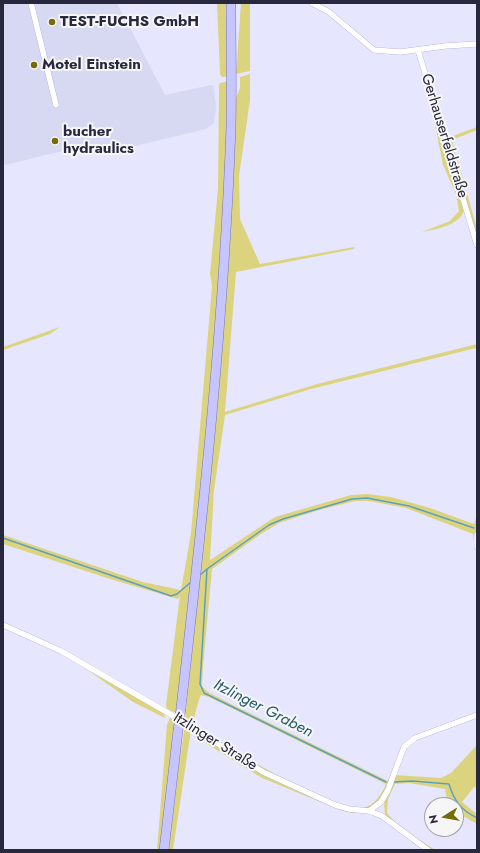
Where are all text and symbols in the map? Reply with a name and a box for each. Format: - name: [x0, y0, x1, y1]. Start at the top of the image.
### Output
- place label: TEST-FUCHS GmbH: [60, 13, 199, 31]
- marker: TEST-FUCHS GmbH: [47, 17, 57, 27]
- place label: Motel Einstein: [42, 56, 141, 74]
- marker: Motel Einstein: [29, 60, 39, 70]
- street label: Gerhauserfeldstraße: [417, 72, 471, 200]
- place label: bucher hydraulics: [63, 123, 134, 158]
- marker: bucher hydraulics: [50, 136, 60, 146]
- water label: Itzlinger Graben: [210, 676, 316, 742]
- street label: Itzlinger Straße: [170, 709, 260, 775]
- north arrow: [424, 797, 464, 837]
- text: N: [425, 813, 442, 825]

